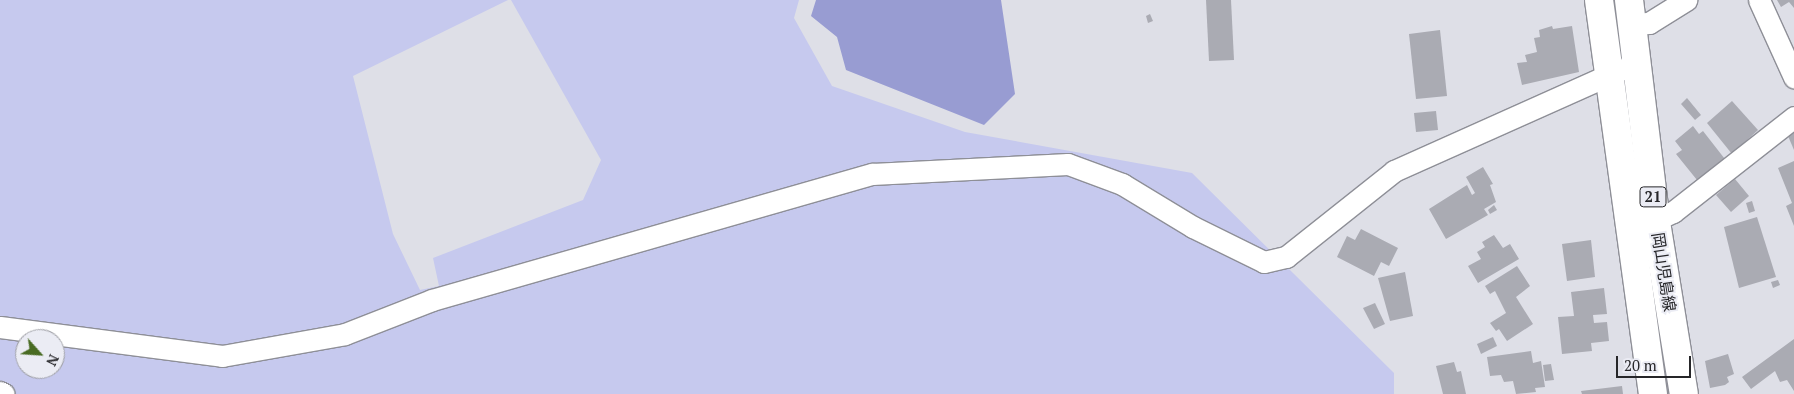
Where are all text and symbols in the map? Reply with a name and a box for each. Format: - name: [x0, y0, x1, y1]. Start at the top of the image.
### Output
- road number: 21: [1639, 184, 1667, 210]
- street label: 岡山児島線: [1648, 231, 1680, 313]
- north arrow: [15, 329, 65, 379]
- scale bar: [1619, 346, 1694, 378]
- text: N: [42, 351, 64, 369]
- text: 20 m: [1624, 355, 1657, 375]

